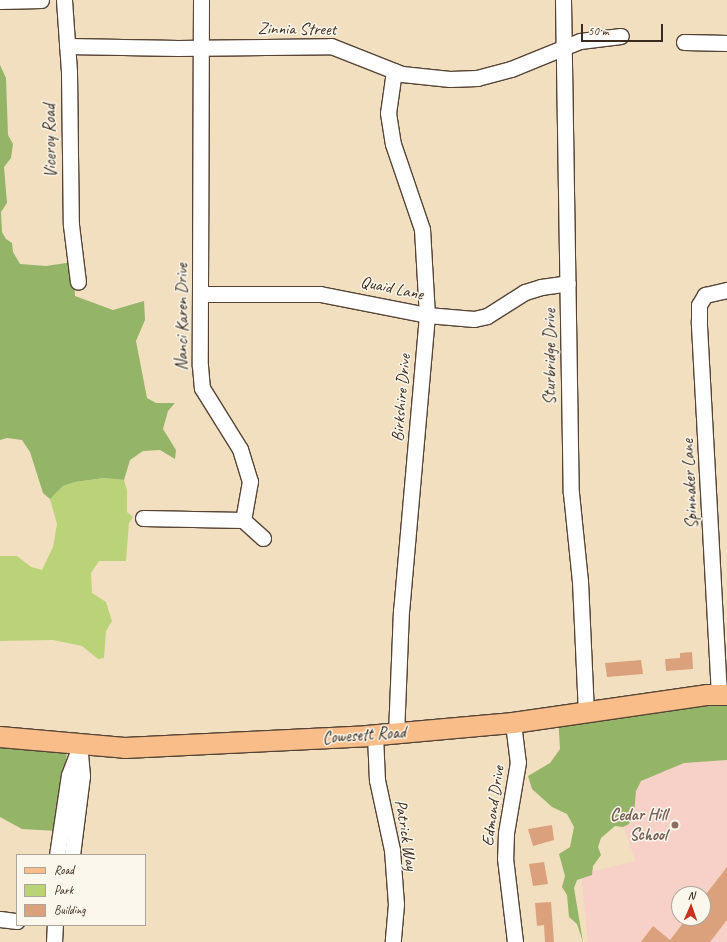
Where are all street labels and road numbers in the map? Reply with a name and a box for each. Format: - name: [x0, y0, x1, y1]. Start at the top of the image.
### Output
- street label: Zinnia Street: [258, 18, 336, 40]
- street label: Viceroy Road: [39, 104, 61, 178]
- street label: Nanci Karen Drive: [172, 263, 192, 371]
- street label: Quaid Lane: [359, 271, 425, 305]
- street label: Sturbridge Drive: [540, 309, 560, 405]
- street label: Birkshire Drive: [387, 353, 415, 443]
- street label: Spinnaker Lane: [677, 439, 703, 529]
- street label: Cowesett Road: [322, 722, 406, 748]
- street label: Edmond Drive: [477, 764, 509, 848]
- street label: Patrick Way: [390, 798, 422, 872]

